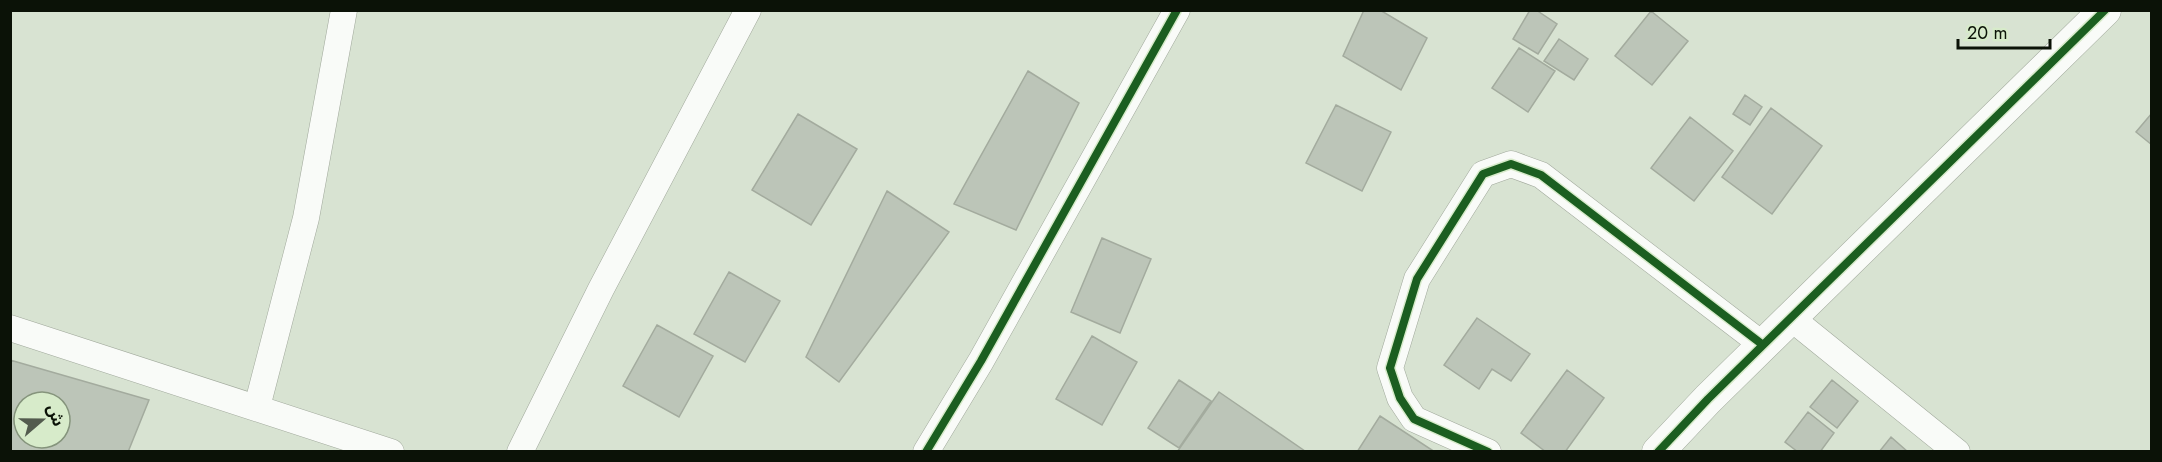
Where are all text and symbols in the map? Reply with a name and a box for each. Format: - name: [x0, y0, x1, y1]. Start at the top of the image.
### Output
- scale bar: [1958, 12, 2050, 50]
- text: 20 m: [1967, 20, 2007, 46]
- north arrow: [12, 390, 72, 450]
- text: ش: [41, 401, 70, 429]

